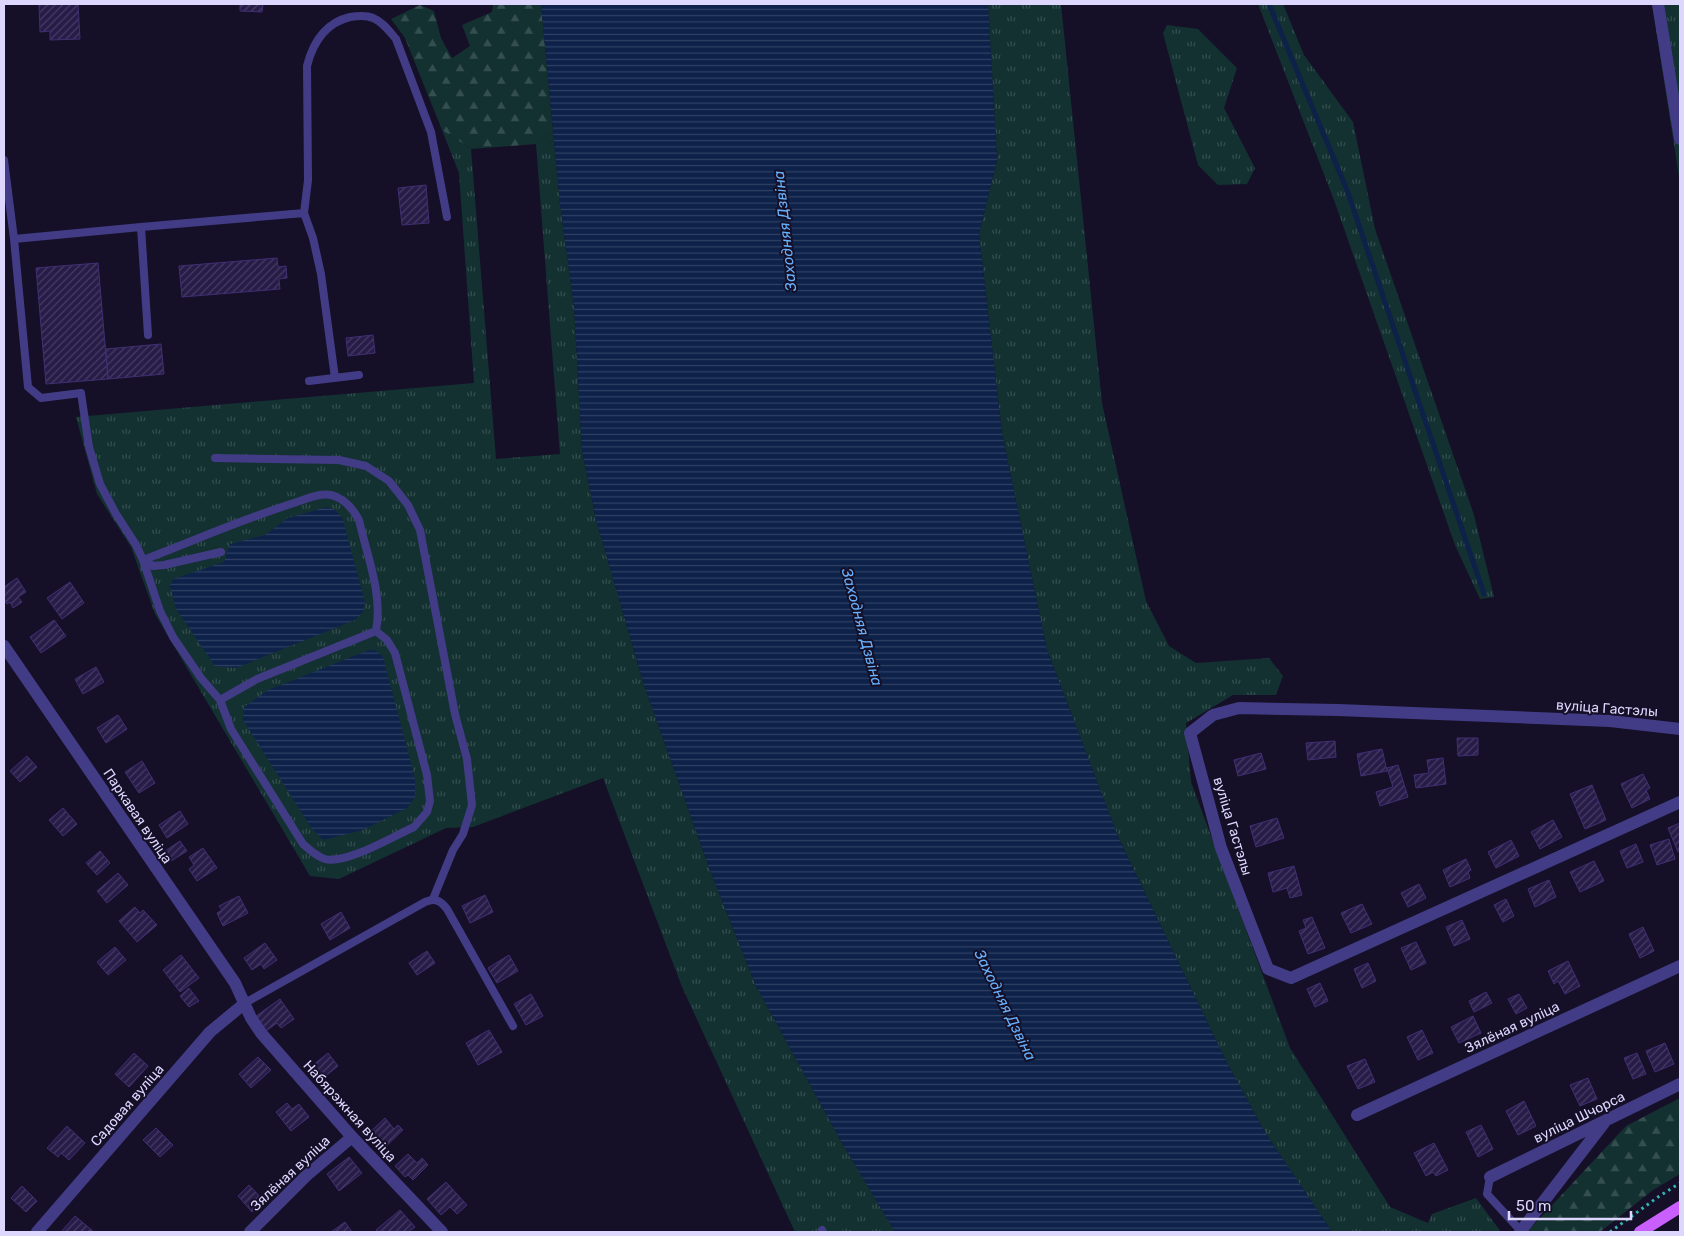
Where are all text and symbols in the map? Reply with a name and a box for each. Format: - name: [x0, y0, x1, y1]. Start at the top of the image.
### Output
- water label: Заходняя Дзвіна: [770, 170, 800, 293]
- water label: Заходняя Дзвіна: [837, 565, 886, 688]
- street label: вуліца Гастэлы: [1555, 696, 1658, 721]
- street label: Паркавая вуліца: [100, 766, 176, 867]
- street label: вуліца Гастэлы: [1209, 775, 1256, 877]
- water label: Заходняя Дзвіна: [970, 946, 1040, 1064]
- street label: Зялёная вуліца: [1462, 998, 1562, 1057]
- street label: Набярэжная вуліца: [299, 1057, 400, 1166]
- street label: Садовая вуліца: [87, 1061, 168, 1150]
- street label: вуліца Шчорса: [1531, 1088, 1628, 1147]
- street label: Зялёная вуліца: [247, 1132, 334, 1215]
- scale bar: [1509, 1188, 1632, 1220]
- text: 50 m: [1516, 1197, 1551, 1215]

